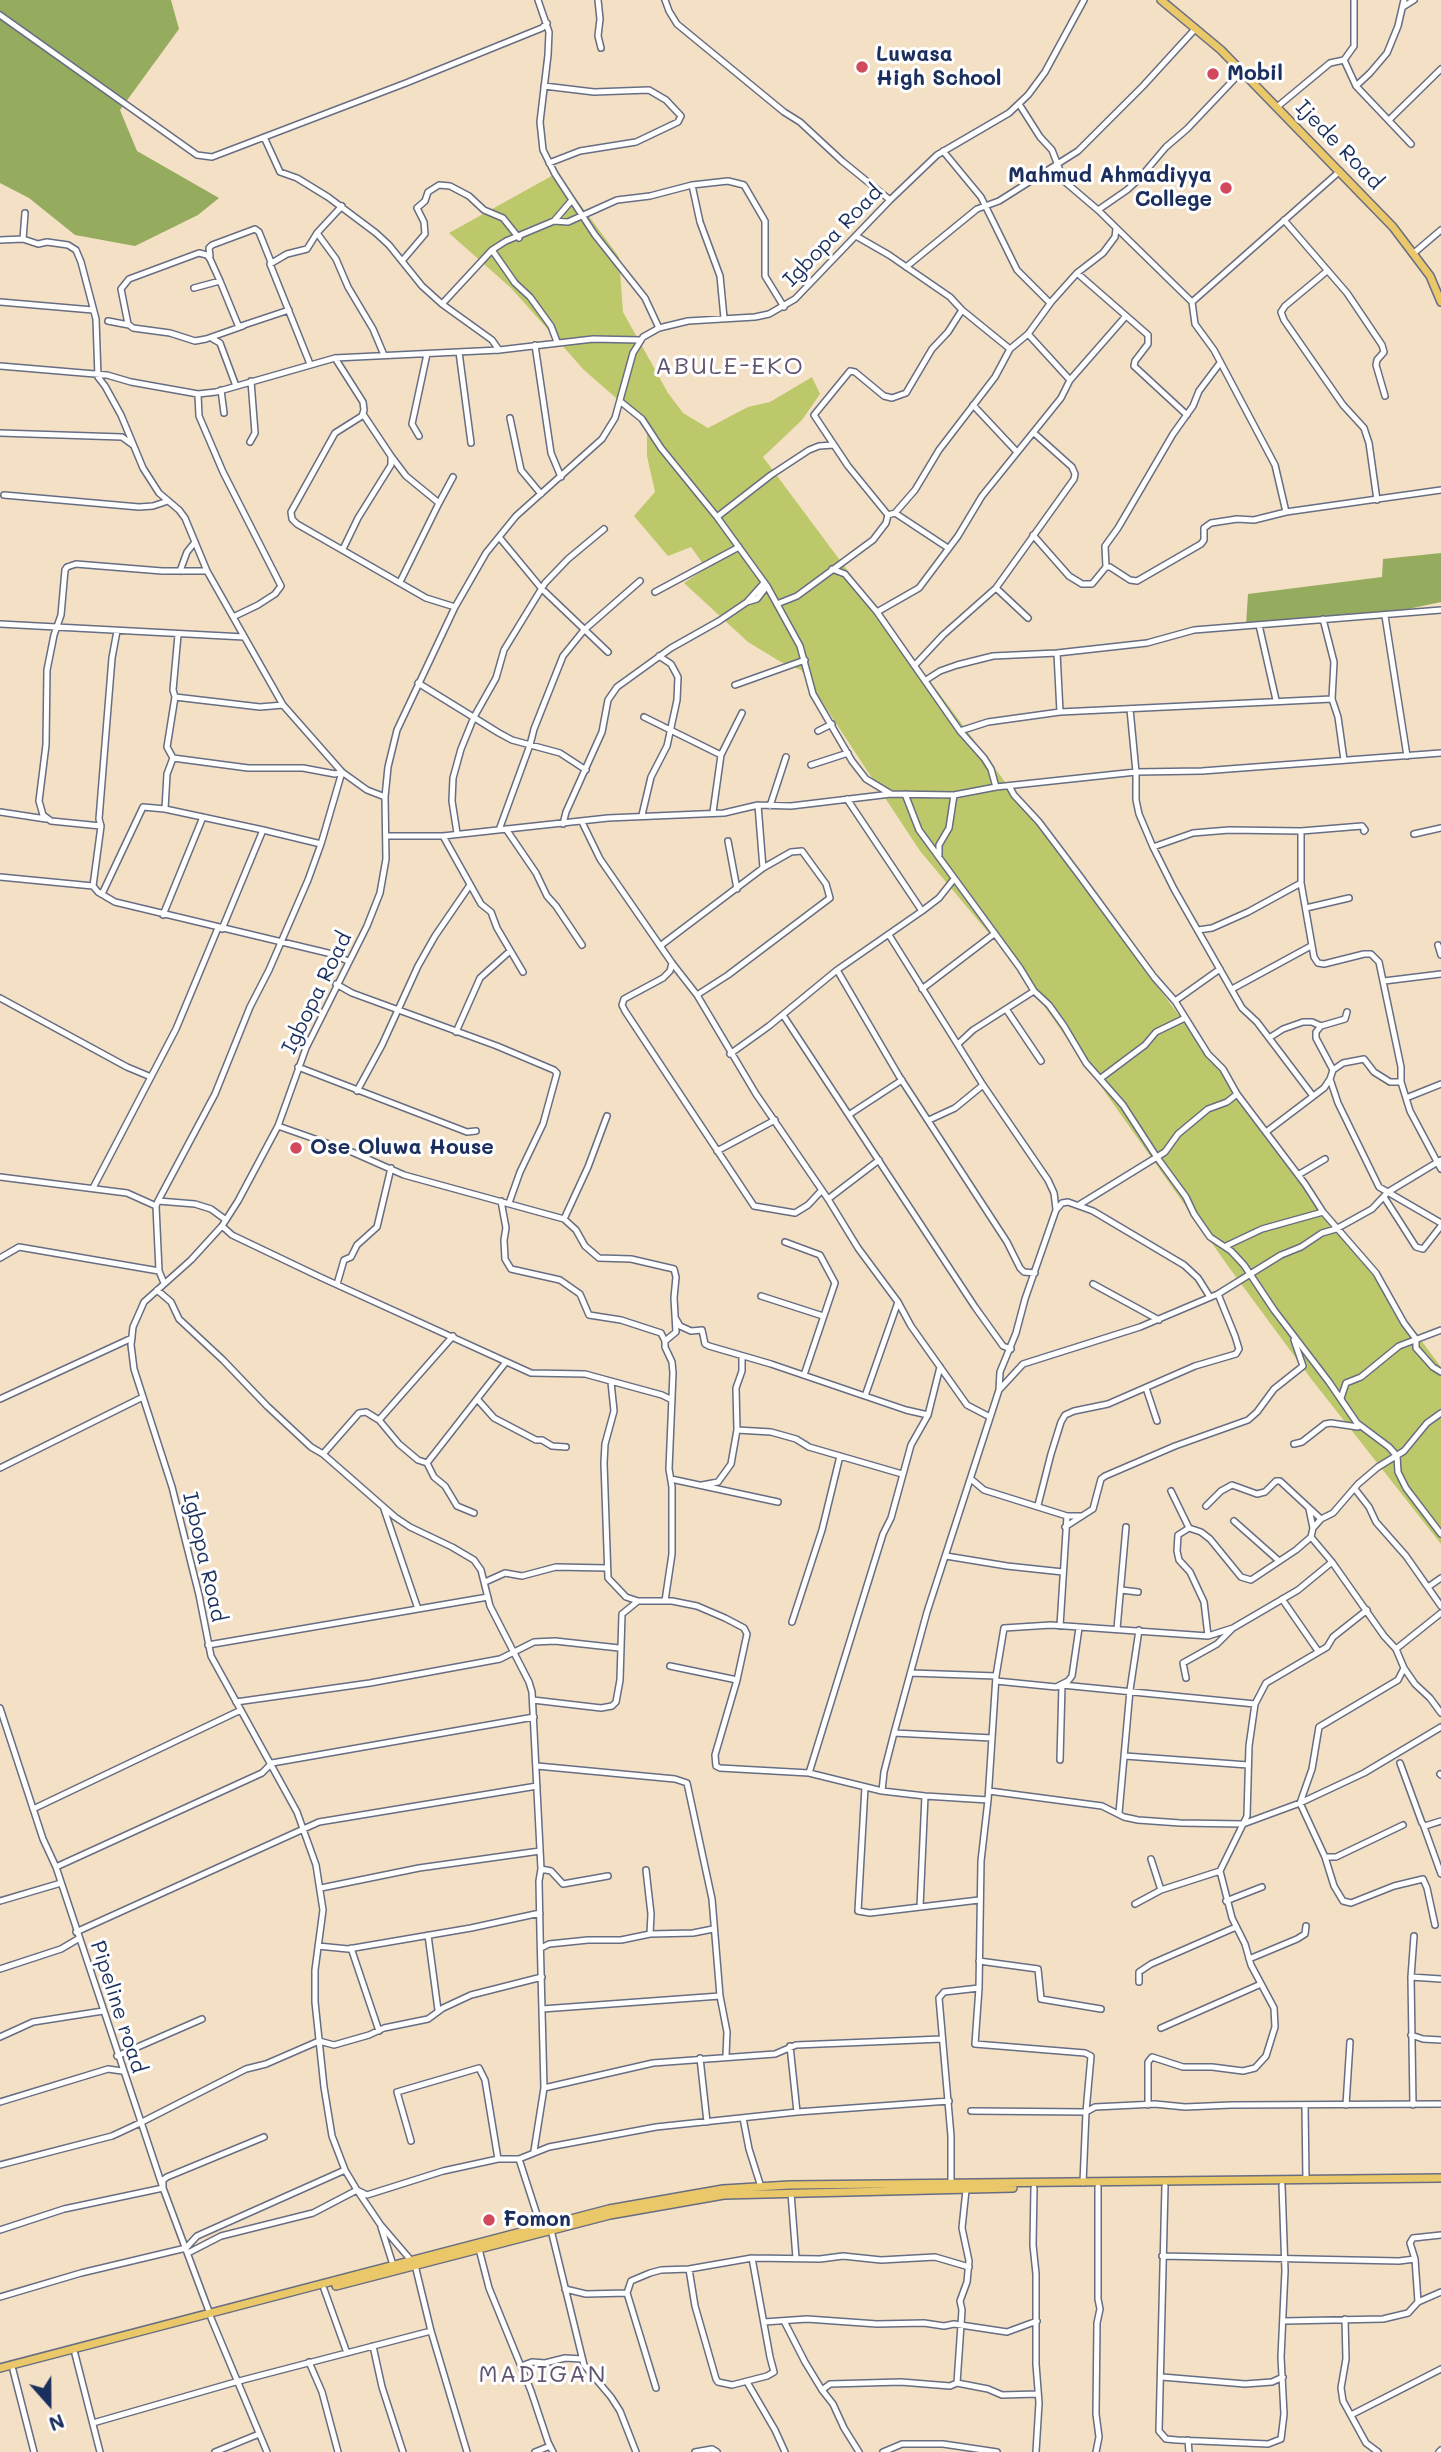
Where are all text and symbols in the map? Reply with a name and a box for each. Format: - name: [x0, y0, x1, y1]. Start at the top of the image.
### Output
- place label: Luwasa High School: [876, 42, 1001, 92]
- marker: Luwasa High School: [854, 59, 870, 75]
- place label: Mobil: [1227, 61, 1283, 87]
- marker: Mobil: [1205, 66, 1221, 82]
- street label: Ijede Road: [1290, 95, 1388, 195]
- place label: Mahmud Ahmadiyya College: [1008, 163, 1212, 213]
- street label: Igbopa Road: [778, 180, 888, 292]
- marker: Mahmud Ahmadiyya College: [1218, 180, 1234, 196]
- district label: ABULE-EKO: [656, 353, 804, 381]
- street label: Igbopa Road: [277, 928, 357, 1058]
- place label: Ose Oluwa House: [310, 1135, 494, 1161]
- marker: Ose Oluwa House: [288, 1140, 304, 1156]
- street label: Igbopa Road: [177, 1490, 231, 1624]
- street label: Pipeline road: [85, 1938, 151, 2076]
- place label: Fomon: [503, 2207, 571, 2233]
- marker: Fomon: [481, 2212, 497, 2228]
- district label: MADIGAN: [479, 2361, 607, 2389]
- north arrow: [14, 2368, 84, 2438]
- text: N: [46, 2409, 68, 2437]

